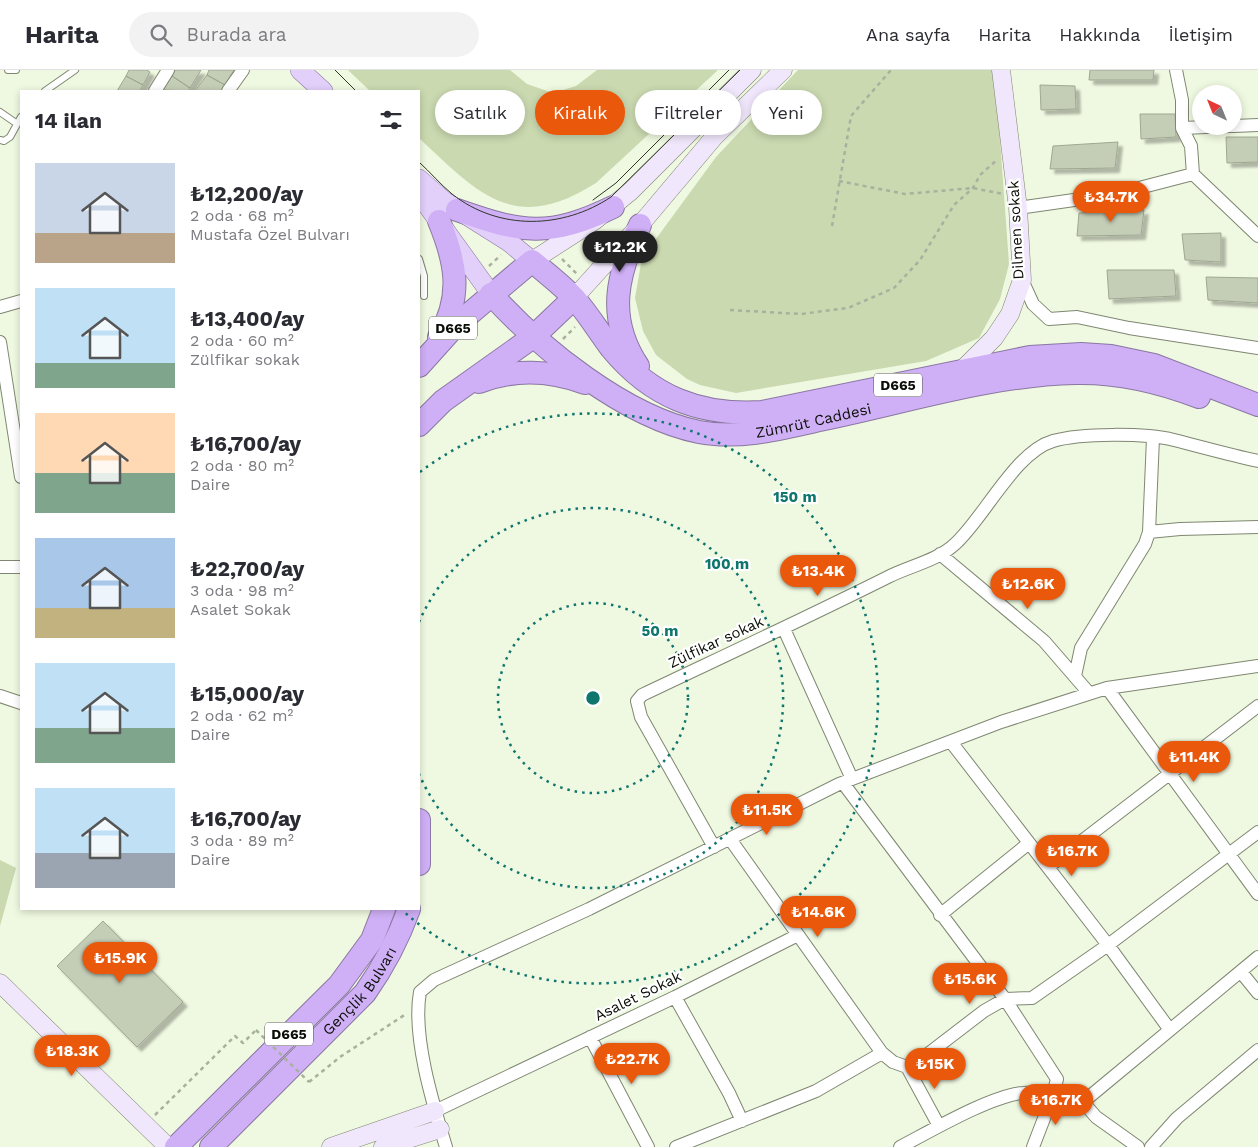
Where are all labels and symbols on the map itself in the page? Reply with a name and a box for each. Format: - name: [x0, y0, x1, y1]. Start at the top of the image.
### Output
- north arrow: [1192, 85, 1242, 135]
- street label: Dilmen sokak: [1004, 180, 1028, 280]
- pin: ₺34.7K: [1070, 180, 1152, 223]
- pin: ₺12.2K: [579, 230, 661, 273]
- road number: D665: [429, 317, 477, 340]
- road number: D665: [874, 374, 922, 396]
- street label: Zümrüt Caddesi: [755, 400, 873, 442]
- text: 150 m: [773, 488, 817, 506]
- pin: ₺13.4K: [777, 554, 859, 597]
- text: 100 m: [705, 555, 749, 573]
- pin: ₺12.6K: [987, 568, 1069, 610]
- street label: Zülfikar sokak: [666, 612, 767, 672]
- text: 50 m: [642, 622, 678, 640]
- centre of rings: [584, 689, 602, 707]
- pin: ₺11.4K: [1153, 740, 1235, 783]
- pin: ₺11.5K: [726, 794, 808, 836]
- pin: ₺16.7K: [1031, 834, 1113, 877]
- pin: ₺14.6K: [777, 896, 859, 938]
- pin: ₺15.9K: [79, 942, 161, 984]
- street label: Gençlik Bulvarı: [319, 944, 400, 1039]
- pin: ₺15.6K: [929, 962, 1011, 1005]
- street label: Asalet Sokak: [592, 967, 685, 1025]
- road number: D665: [265, 1022, 313, 1046]
- pin: ₺18.3K: [31, 1034, 113, 1077]
- pin: ₺22.7K: [591, 1042, 673, 1085]
- pin: ₺15K: [905, 1048, 965, 1090]
- pin: ₺16.7K: [1015, 1084, 1097, 1126]

